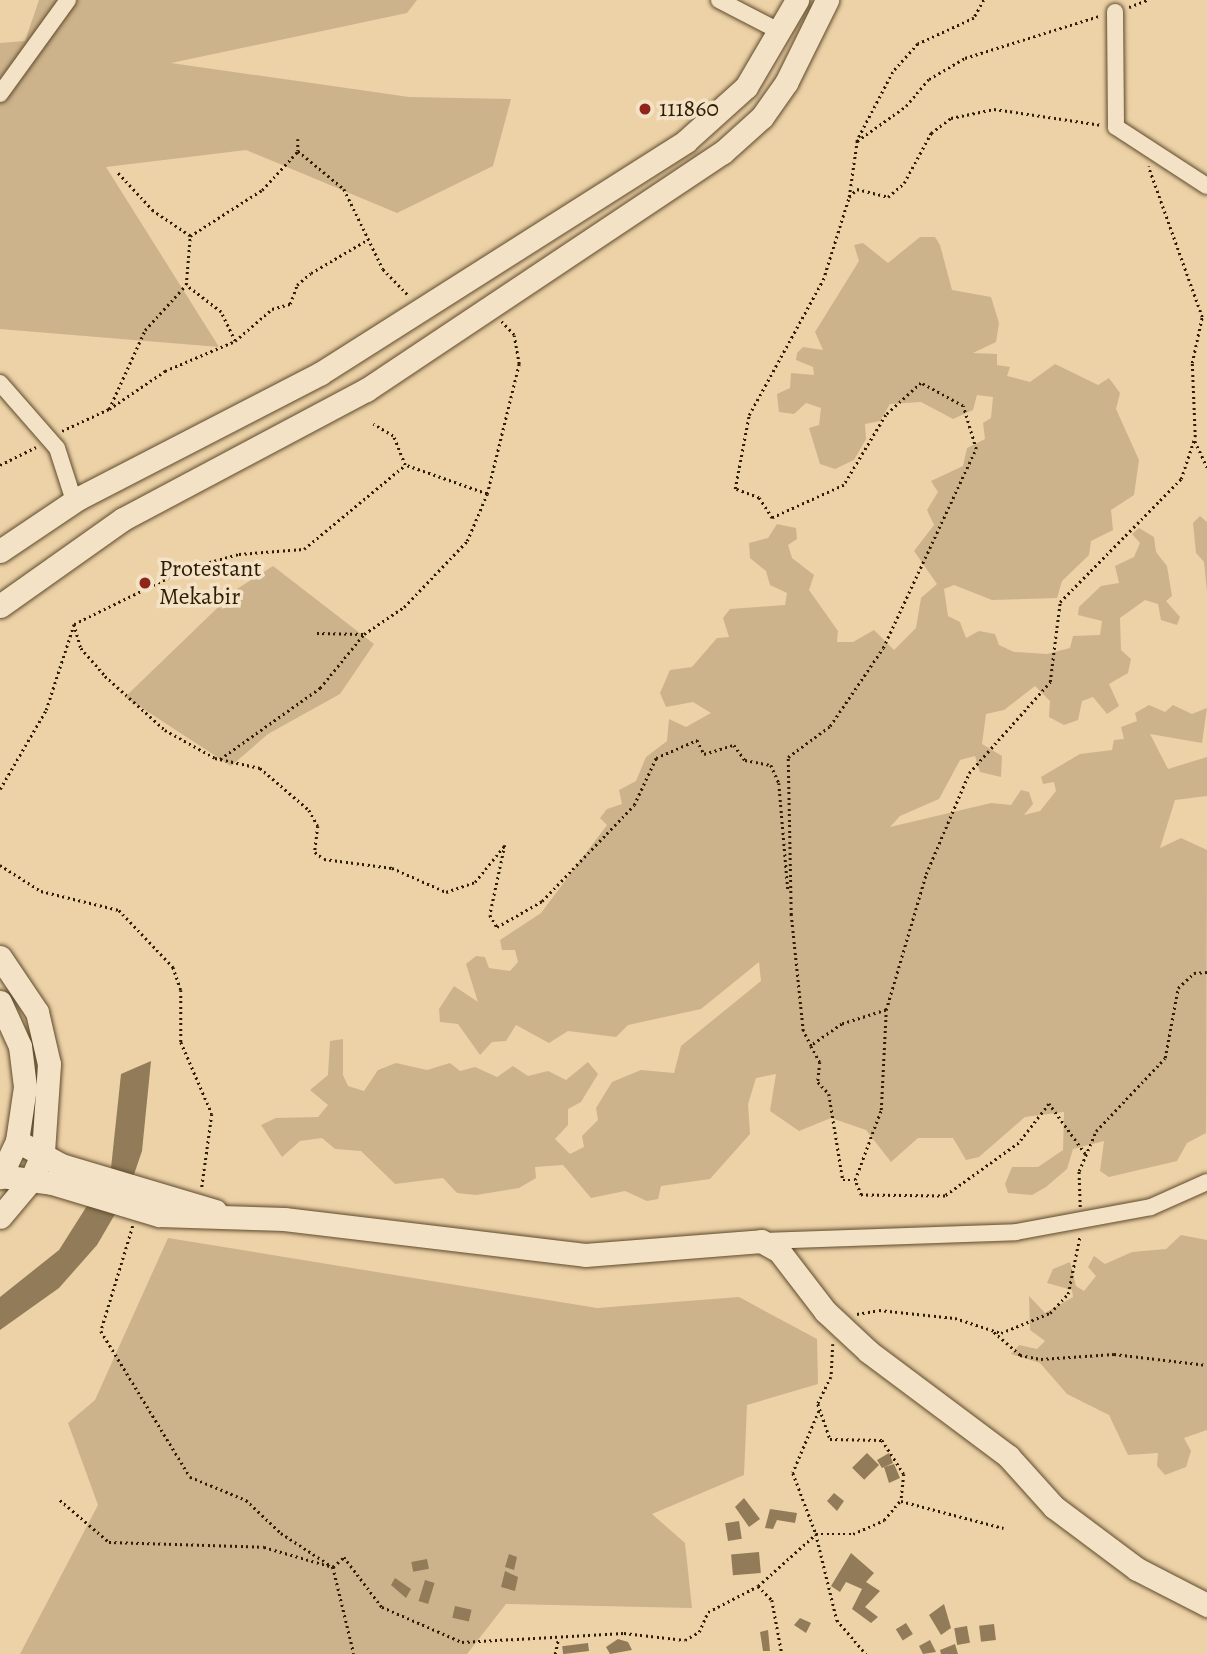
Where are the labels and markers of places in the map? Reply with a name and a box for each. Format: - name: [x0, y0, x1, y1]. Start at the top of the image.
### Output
- place label: 111860: [659, 95, 719, 123]
- marker: 111860: [637, 101, 653, 117]
- place label: Protestant Mekabir: [159, 555, 261, 611]
- marker: Protestant Mekabir: [137, 575, 153, 591]

